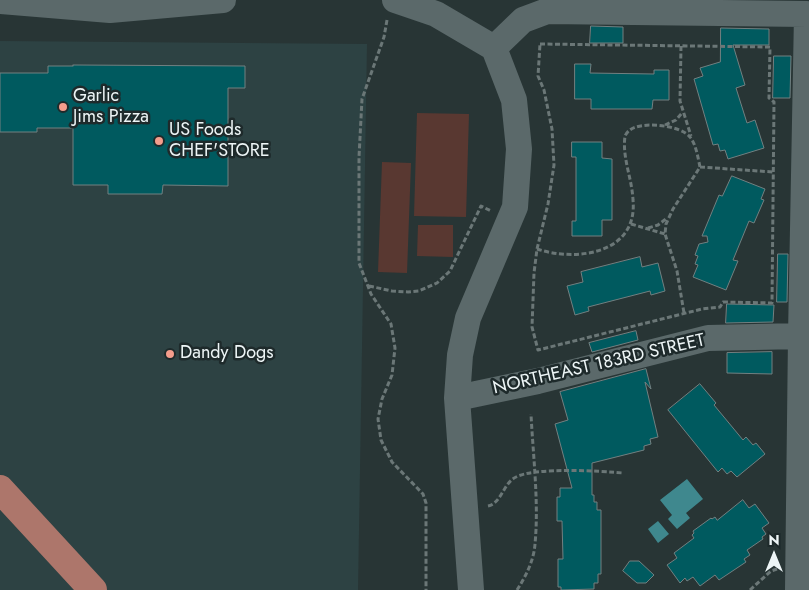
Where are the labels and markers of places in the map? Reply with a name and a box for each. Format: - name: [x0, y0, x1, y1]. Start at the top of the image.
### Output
- place label: Garlic Jims Pizza: [73, 86, 149, 128]
- marker: Garlic Jims Pizza: [57, 101, 69, 113]
- place label: US Foods CHEF'STORE: [169, 120, 270, 162]
- marker: US Foods CHEF'STORE: [153, 135, 165, 147]
- place label: Dandy Dogs: [180, 343, 274, 365]
- marker: Dandy Dogs: [164, 348, 176, 360]

